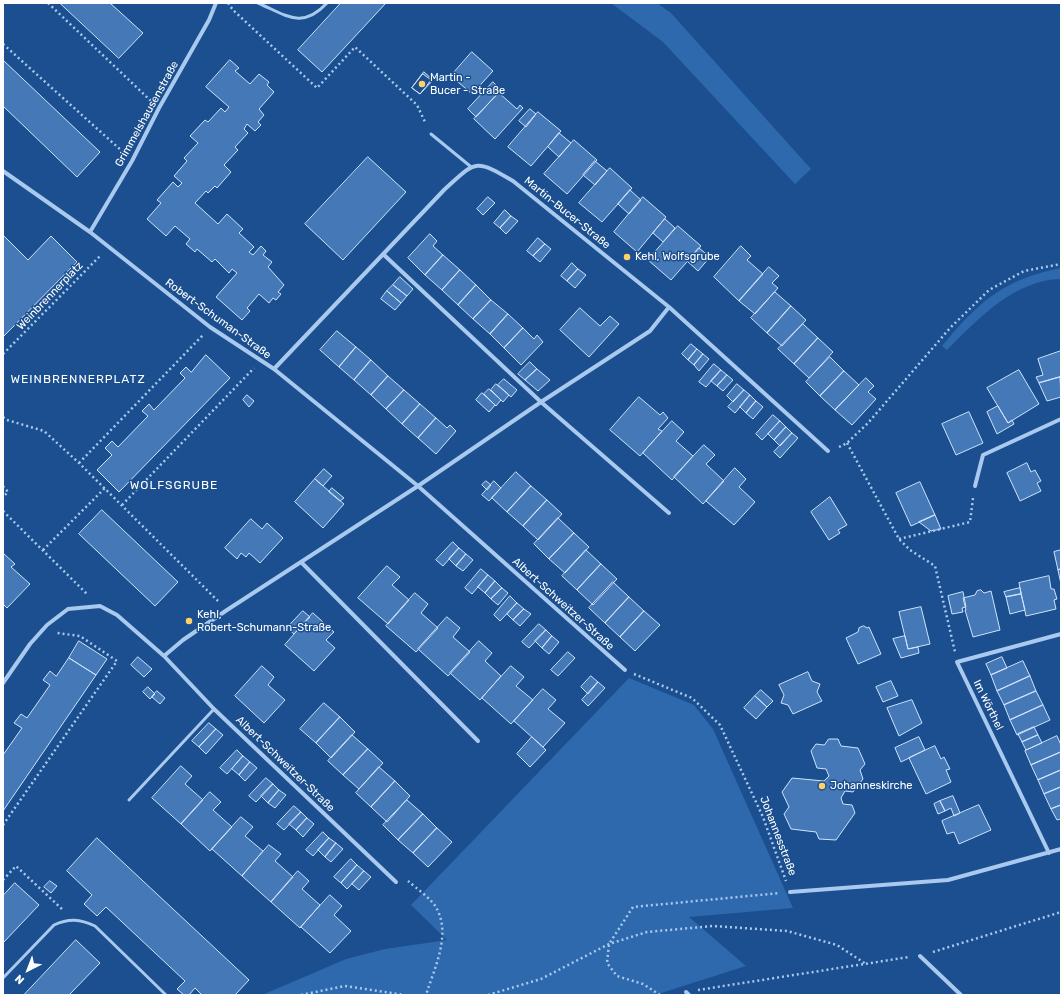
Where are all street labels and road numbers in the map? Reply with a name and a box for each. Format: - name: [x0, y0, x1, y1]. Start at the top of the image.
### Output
- street label: Grimmelshausenstraße: [112, 59, 182, 169]
- street label: Martin-Bucer-Straße: [521, 174, 613, 252]
- street label: Weinbrennerplatz: [14, 259, 86, 333]
- street label: Robert-Schuman-Straße: [163, 276, 273, 362]
- street label: Albert-Schweitzer-Straße: [509, 555, 617, 653]
- street label: Im Wörthel: [970, 678, 1006, 732]
- street label: Albert-Schweitzer-Straße: [233, 713, 337, 815]
- street label: Johannesstraße: [757, 794, 799, 878]

